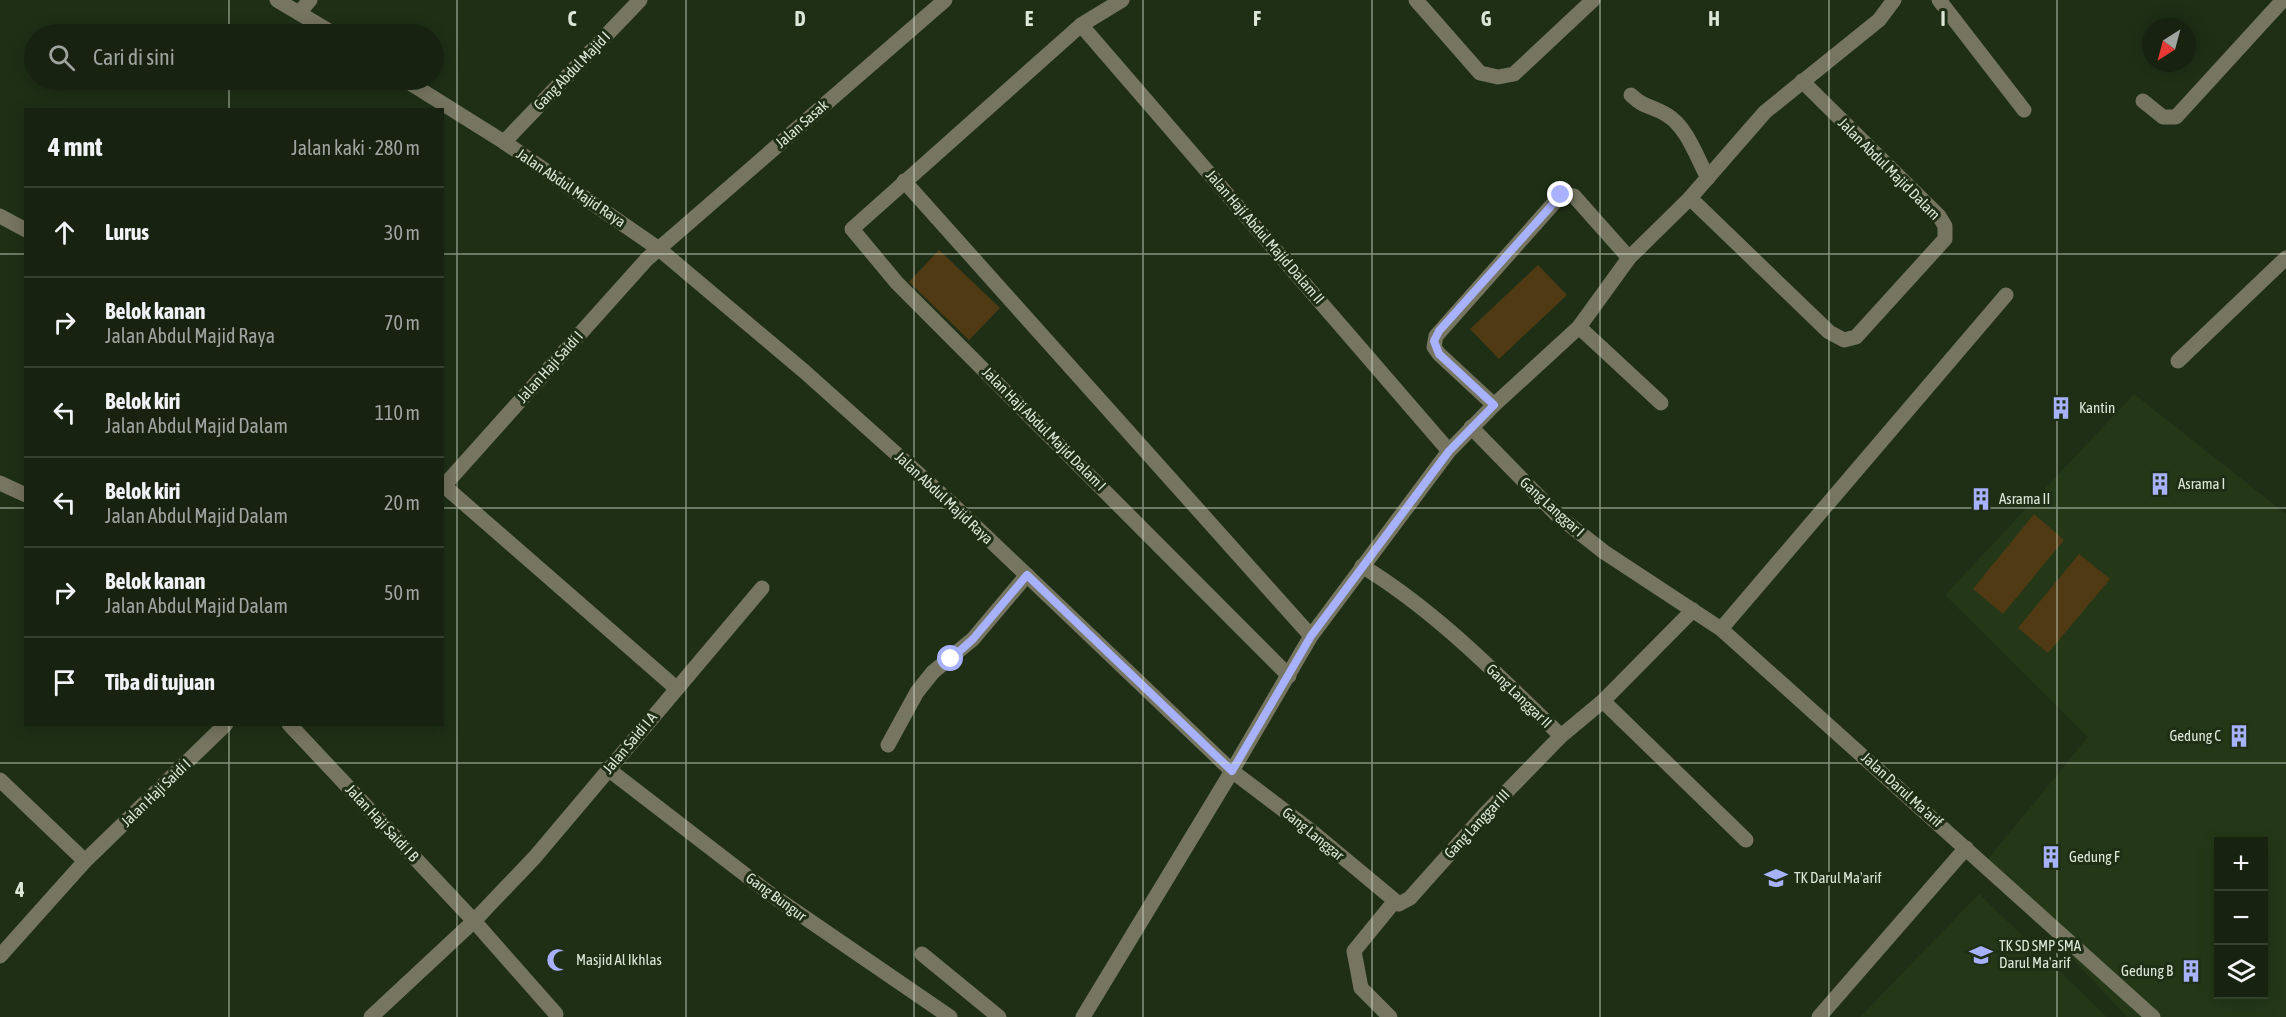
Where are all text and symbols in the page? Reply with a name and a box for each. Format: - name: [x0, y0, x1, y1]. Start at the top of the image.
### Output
- text: C: [568, 7, 577, 30]
- text: D: [794, 7, 806, 30]
- text: E: [1025, 7, 1034, 30]
- text: F: [1253, 7, 1261, 30]
- text: G: [1481, 7, 1492, 30]
- text: H: [1708, 7, 1720, 30]
- text: I: [1940, 7, 1946, 30]
- north arrow: [2142, 18, 2196, 72]
- search box: [24, 24, 444, 90]
- street label: Gang Abdul Majid I: [530, 28, 613, 113]
- icon: search: [45, 41, 78, 74]
- text: Cari di sini: [93, 44, 175, 70]
- street label: Jalan Sasak: [772, 96, 832, 151]
- street label: Jalan Abdul Majid Dalam: [1835, 114, 1944, 223]
- text: 4 mnt: [48, 132, 103, 162]
- text: Jalan kaki · 280 m: [291, 136, 420, 159]
- street label: Jalan Abdul Majid Raya: [514, 145, 629, 230]
- street label: Jalan Haji Abdul Majid Dalam II: [1203, 166, 1328, 307]
- route end: [1547, 181, 1573, 207]
- icon: ahead: [48, 216, 81, 249]
- text: Lurus: [105, 219, 149, 245]
- text: 30 m: [384, 221, 420, 244]
- text: Belok kanan: [105, 298, 206, 324]
- icon: right: [48, 306, 81, 339]
- text: 70 m: [384, 311, 420, 334]
- text: Jalan Abdul Majid Raya: [105, 324, 275, 347]
- street label: Jalan Haji Saidi I: [513, 328, 586, 406]
- street label: Jalan Haji Abdul Majid Dalam I: [979, 363, 1110, 494]
- text: Belok kiri: [105, 388, 180, 414]
- building icon: Kantin: [2048, 395, 2074, 421]
- icon: left: [48, 396, 81, 429]
- place label: Kantin: [2079, 399, 2115, 416]
- text: 110 m: [375, 401, 420, 424]
- text: Jalan Abdul Majid Dalam: [105, 414, 288, 437]
- street label: Jalan Abdul Majid Raya: [892, 448, 997, 547]
- building icon: Asrama I: [2147, 471, 2173, 497]
- street label: Gang Langgar I: [1517, 473, 1588, 540]
- place label: Asrama I: [2178, 475, 2225, 492]
- text: Belok kiri: [105, 478, 180, 504]
- icon: left: [48, 486, 81, 519]
- building icon: Asrama II: [1968, 486, 1994, 512]
- place label: Asrama II: [1999, 490, 2050, 507]
- text: 20 m: [384, 491, 420, 514]
- text: Jalan Abdul Majid Dalam: [105, 504, 288, 527]
- text: Belok kanan: [105, 568, 206, 594]
- icon: right: [48, 576, 81, 609]
- text: 50 m: [384, 581, 420, 604]
- text: Jalan Abdul Majid Dalam: [105, 594, 288, 617]
- route start: [937, 645, 963, 671]
- street label: Gang Langgar II: [1483, 660, 1556, 731]
- icon: arrive: [48, 666, 81, 699]
- text: Tiba di tujuan: [105, 669, 215, 695]
- street label: Jalan Saidi I A: [599, 708, 661, 777]
- building icon: Gedung C: [2226, 723, 2252, 749]
- place label: Gedung C: [2169, 727, 2221, 744]
- street label: Jalan Darul Ma'arif: [1858, 749, 1947, 831]
- street label: Jalan Haji Saidi I: [117, 755, 194, 830]
- street label: Jalan Haji Saidi I B: [342, 781, 422, 865]
- street label: Gang Langgar III: [1440, 786, 1513, 862]
- street label: Gang Langgar: [1279, 804, 1348, 864]
- map controls: [2214, 837, 2268, 999]
- button: +: [2214, 837, 2268, 891]
- building icon: Gedung F: [2038, 844, 2064, 870]
- place label: Gedung F: [2069, 848, 2120, 865]
- school or university icon: TK Darul Ma'arif: [1763, 865, 1789, 891]
- street label: Gang Bungur: [743, 869, 810, 925]
- place label: TK Darul Ma'arif: [1794, 869, 1882, 886]
- text: 4: [14, 878, 25, 901]
- button: −: [2214, 891, 2268, 945]
- place label: TK SD SMP SMA Darul Ma'arif: [1999, 937, 2082, 971]
- school or university icon: TK SD SMP SMA Darul Ma'arif: [1968, 942, 1994, 968]
- button: layers: [2214, 945, 2268, 999]
- mosque icon: Masjid Al Ikhlas: [545, 947, 571, 973]
- place label: Masjid Al Ikhlas: [576, 951, 662, 968]
- building icon: Gedung B: [2178, 958, 2204, 984]
- place label: Gedung B: [2121, 962, 2173, 979]

